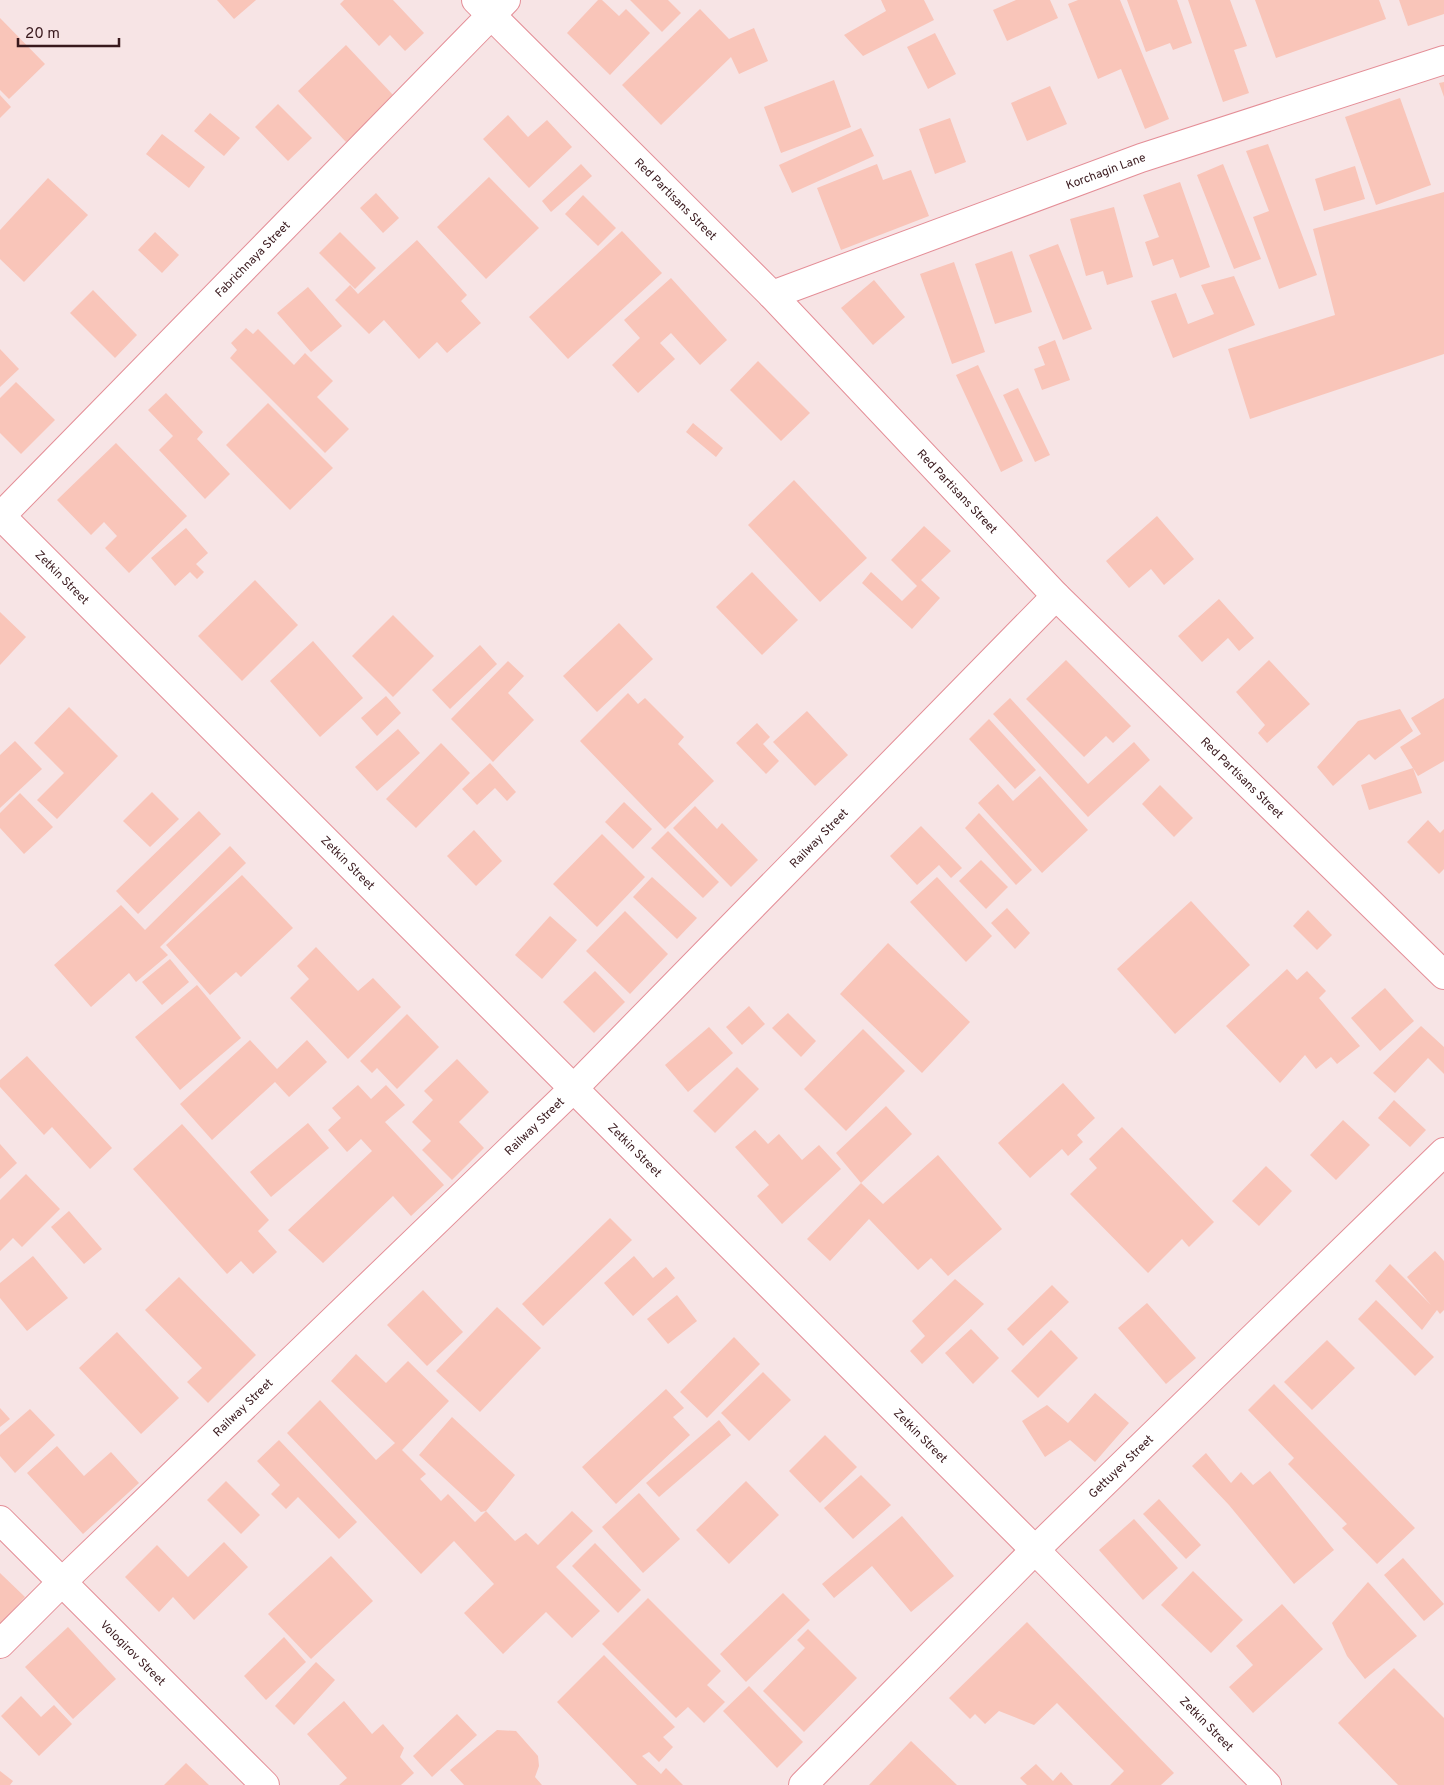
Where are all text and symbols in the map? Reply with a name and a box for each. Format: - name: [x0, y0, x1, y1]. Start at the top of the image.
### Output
- scale bar: [18, 15, 119, 47]
- text: 20 m: [25, 25, 60, 44]
- street label: Korchagin Lane: [1064, 150, 1148, 194]
- street label: Red Partisans Street: [630, 155, 720, 244]
- street label: Fabrichnaya Street: [212, 218, 294, 301]
- street label: Red Partisans Street: [913, 447, 1000, 538]
- street label: Zetkin Street: [31, 547, 92, 608]
- street label: Red Partisans Street: [1196, 734, 1287, 823]
- street label: Railway Street: [787, 806, 852, 872]
- street label: Zetkin Street: [317, 833, 378, 894]
- street label: Railway Street: [502, 1094, 568, 1160]
- street label: Zetkin Street: [604, 1120, 665, 1181]
- street label: Railway Street: [210, 1376, 277, 1441]
- street label: Zetkin Street: [889, 1406, 950, 1467]
- street label: Gettuyev Street: [1086, 1432, 1157, 1502]
- street label: Vologirov Street: [96, 1617, 168, 1690]
- street label: Zetkin Street: [1176, 1694, 1236, 1755]

